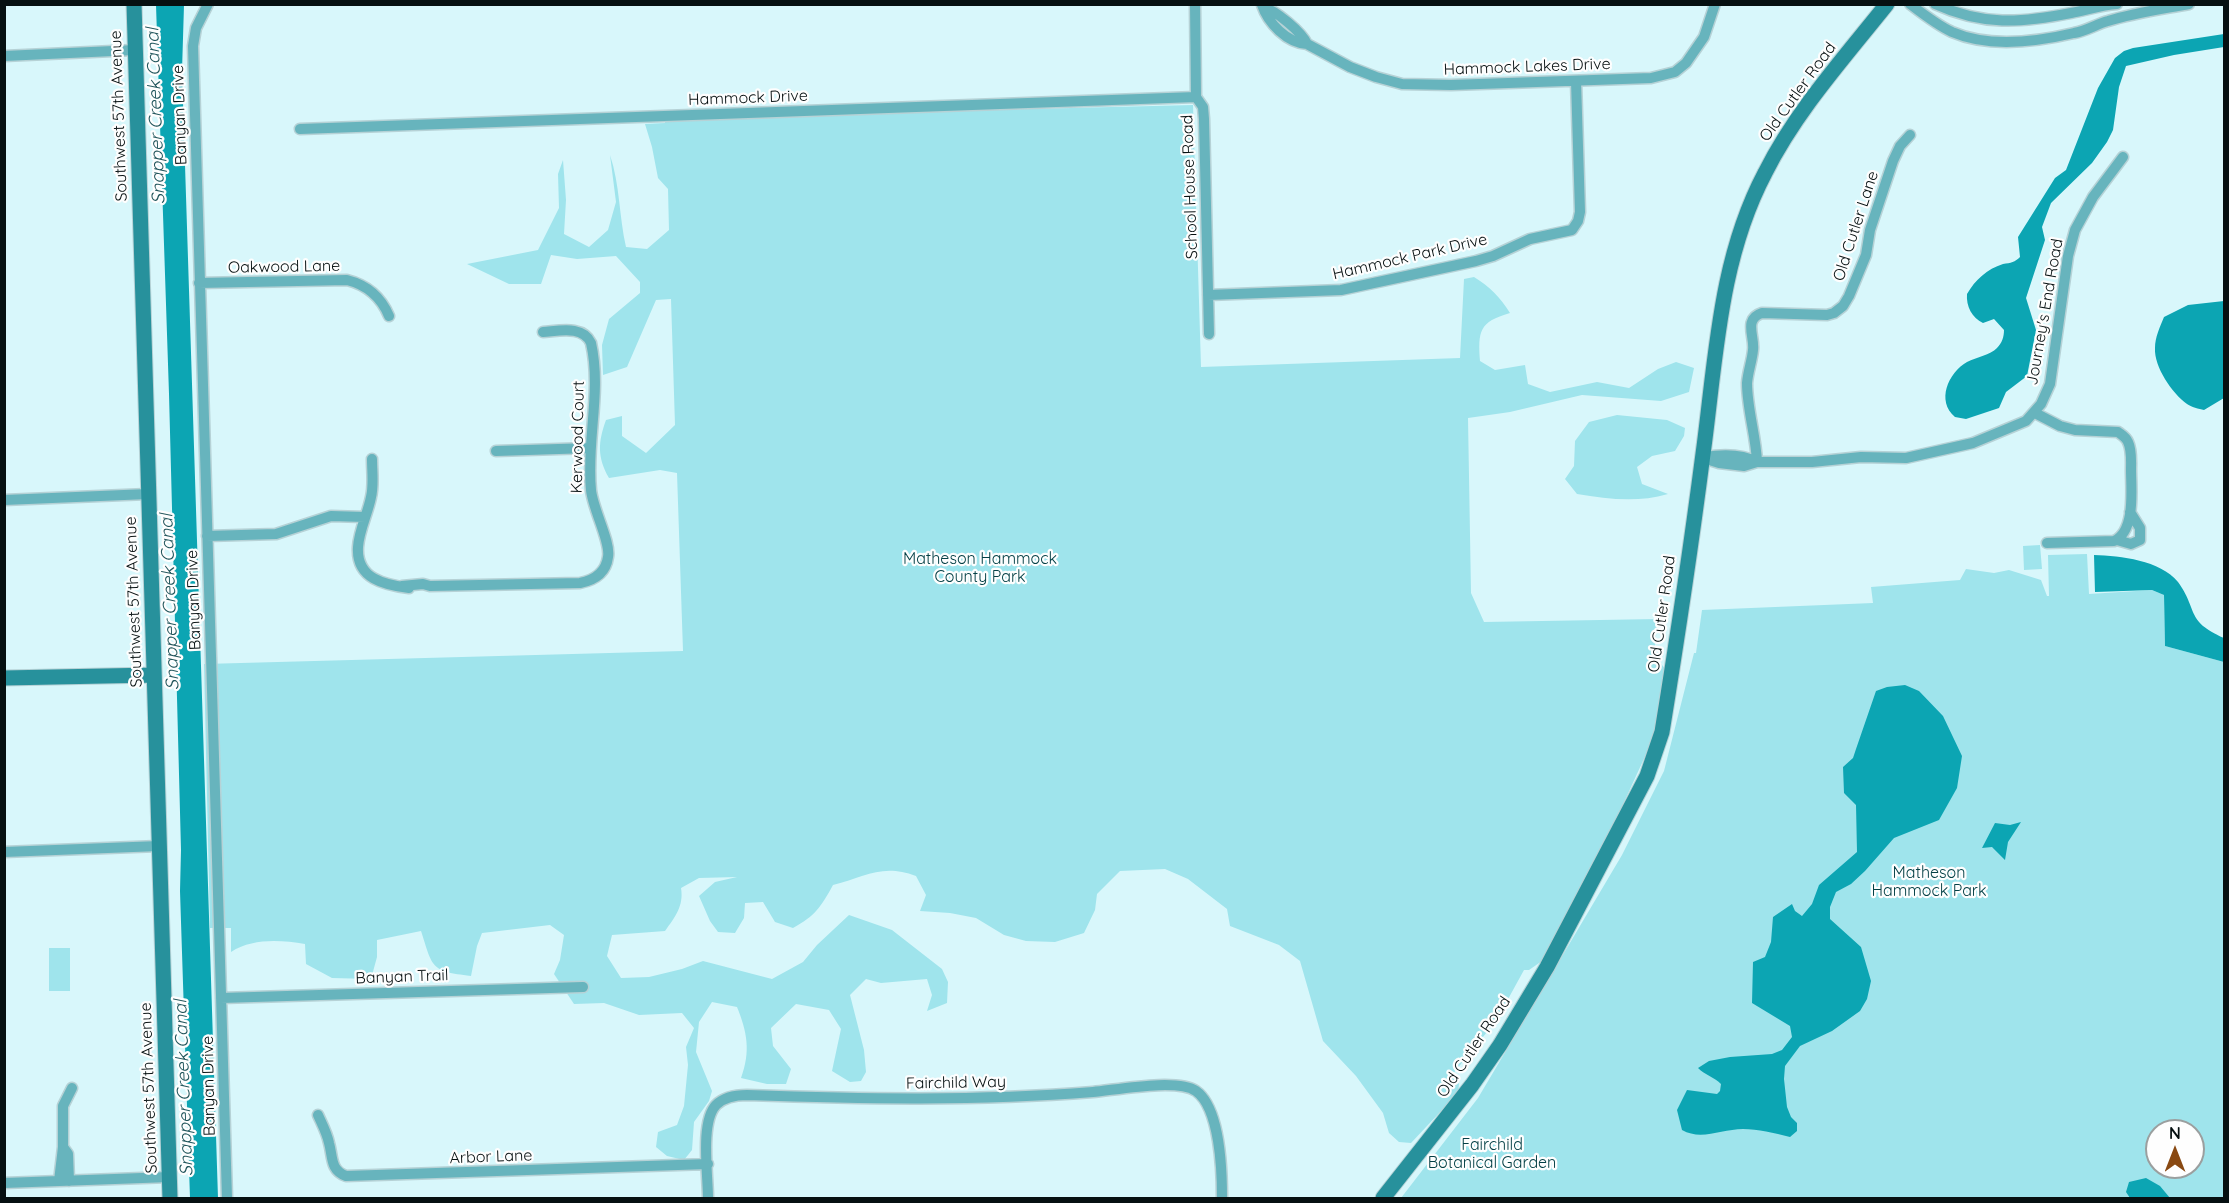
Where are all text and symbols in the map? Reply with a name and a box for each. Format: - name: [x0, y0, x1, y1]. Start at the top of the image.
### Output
- water label: Snapper Creek Canal: [142, 27, 170, 205]
- street label: Southwest 57th Avenue: [106, 30, 132, 202]
- street label: Old Cutler Road: [1756, 39, 1840, 145]
- street label: Hammock Lakes Drive: [1443, 54, 1611, 80]
- street label: Banyan Drive: [169, 65, 191, 165]
- street label: Hammock Drive: [688, 86, 808, 110]
- street label: School House Road: [1178, 114, 1202, 260]
- street label: Old Cutler Lane: [1829, 169, 1883, 283]
- street label: Hammock Park Drive: [1331, 230, 1489, 284]
- street label: Journey's End Road: [2023, 237, 2067, 387]
- street label: Oakwood Lane: [228, 256, 340, 278]
- street label: Kerwood Court: [567, 380, 589, 494]
- water label: Snapper Creek Canal: [156, 513, 184, 691]
- street label: Southwest 57th Avenue: [121, 516, 147, 688]
- park label: Matheson Hammock County Park: [903, 549, 1057, 587]
- street label: Banyan Drive: [183, 550, 205, 650]
- street label: Old Cutler Road: [1644, 554, 1680, 674]
- park label: Matheson Hammock Park: [1871, 863, 1987, 901]
- street label: Banyan Trail: [355, 966, 449, 988]
- street label: Old Cutler Road: [1433, 993, 1515, 1101]
- water label: Snapper Creek Canal: [170, 999, 198, 1177]
- street label: Southwest 57th Avenue: [136, 1002, 162, 1174]
- street label: Banyan Drive: [199, 1036, 219, 1136]
- street label: Fairchild Way: [906, 1073, 1006, 1093]
- north arrow: [2145, 1119, 2205, 1179]
- text: N: [2169, 1123, 2181, 1143]
- park label: Fairchild Botanical Garden: [1428, 1135, 1556, 1173]
- street label: Arbor Lane: [449, 1146, 533, 1168]

